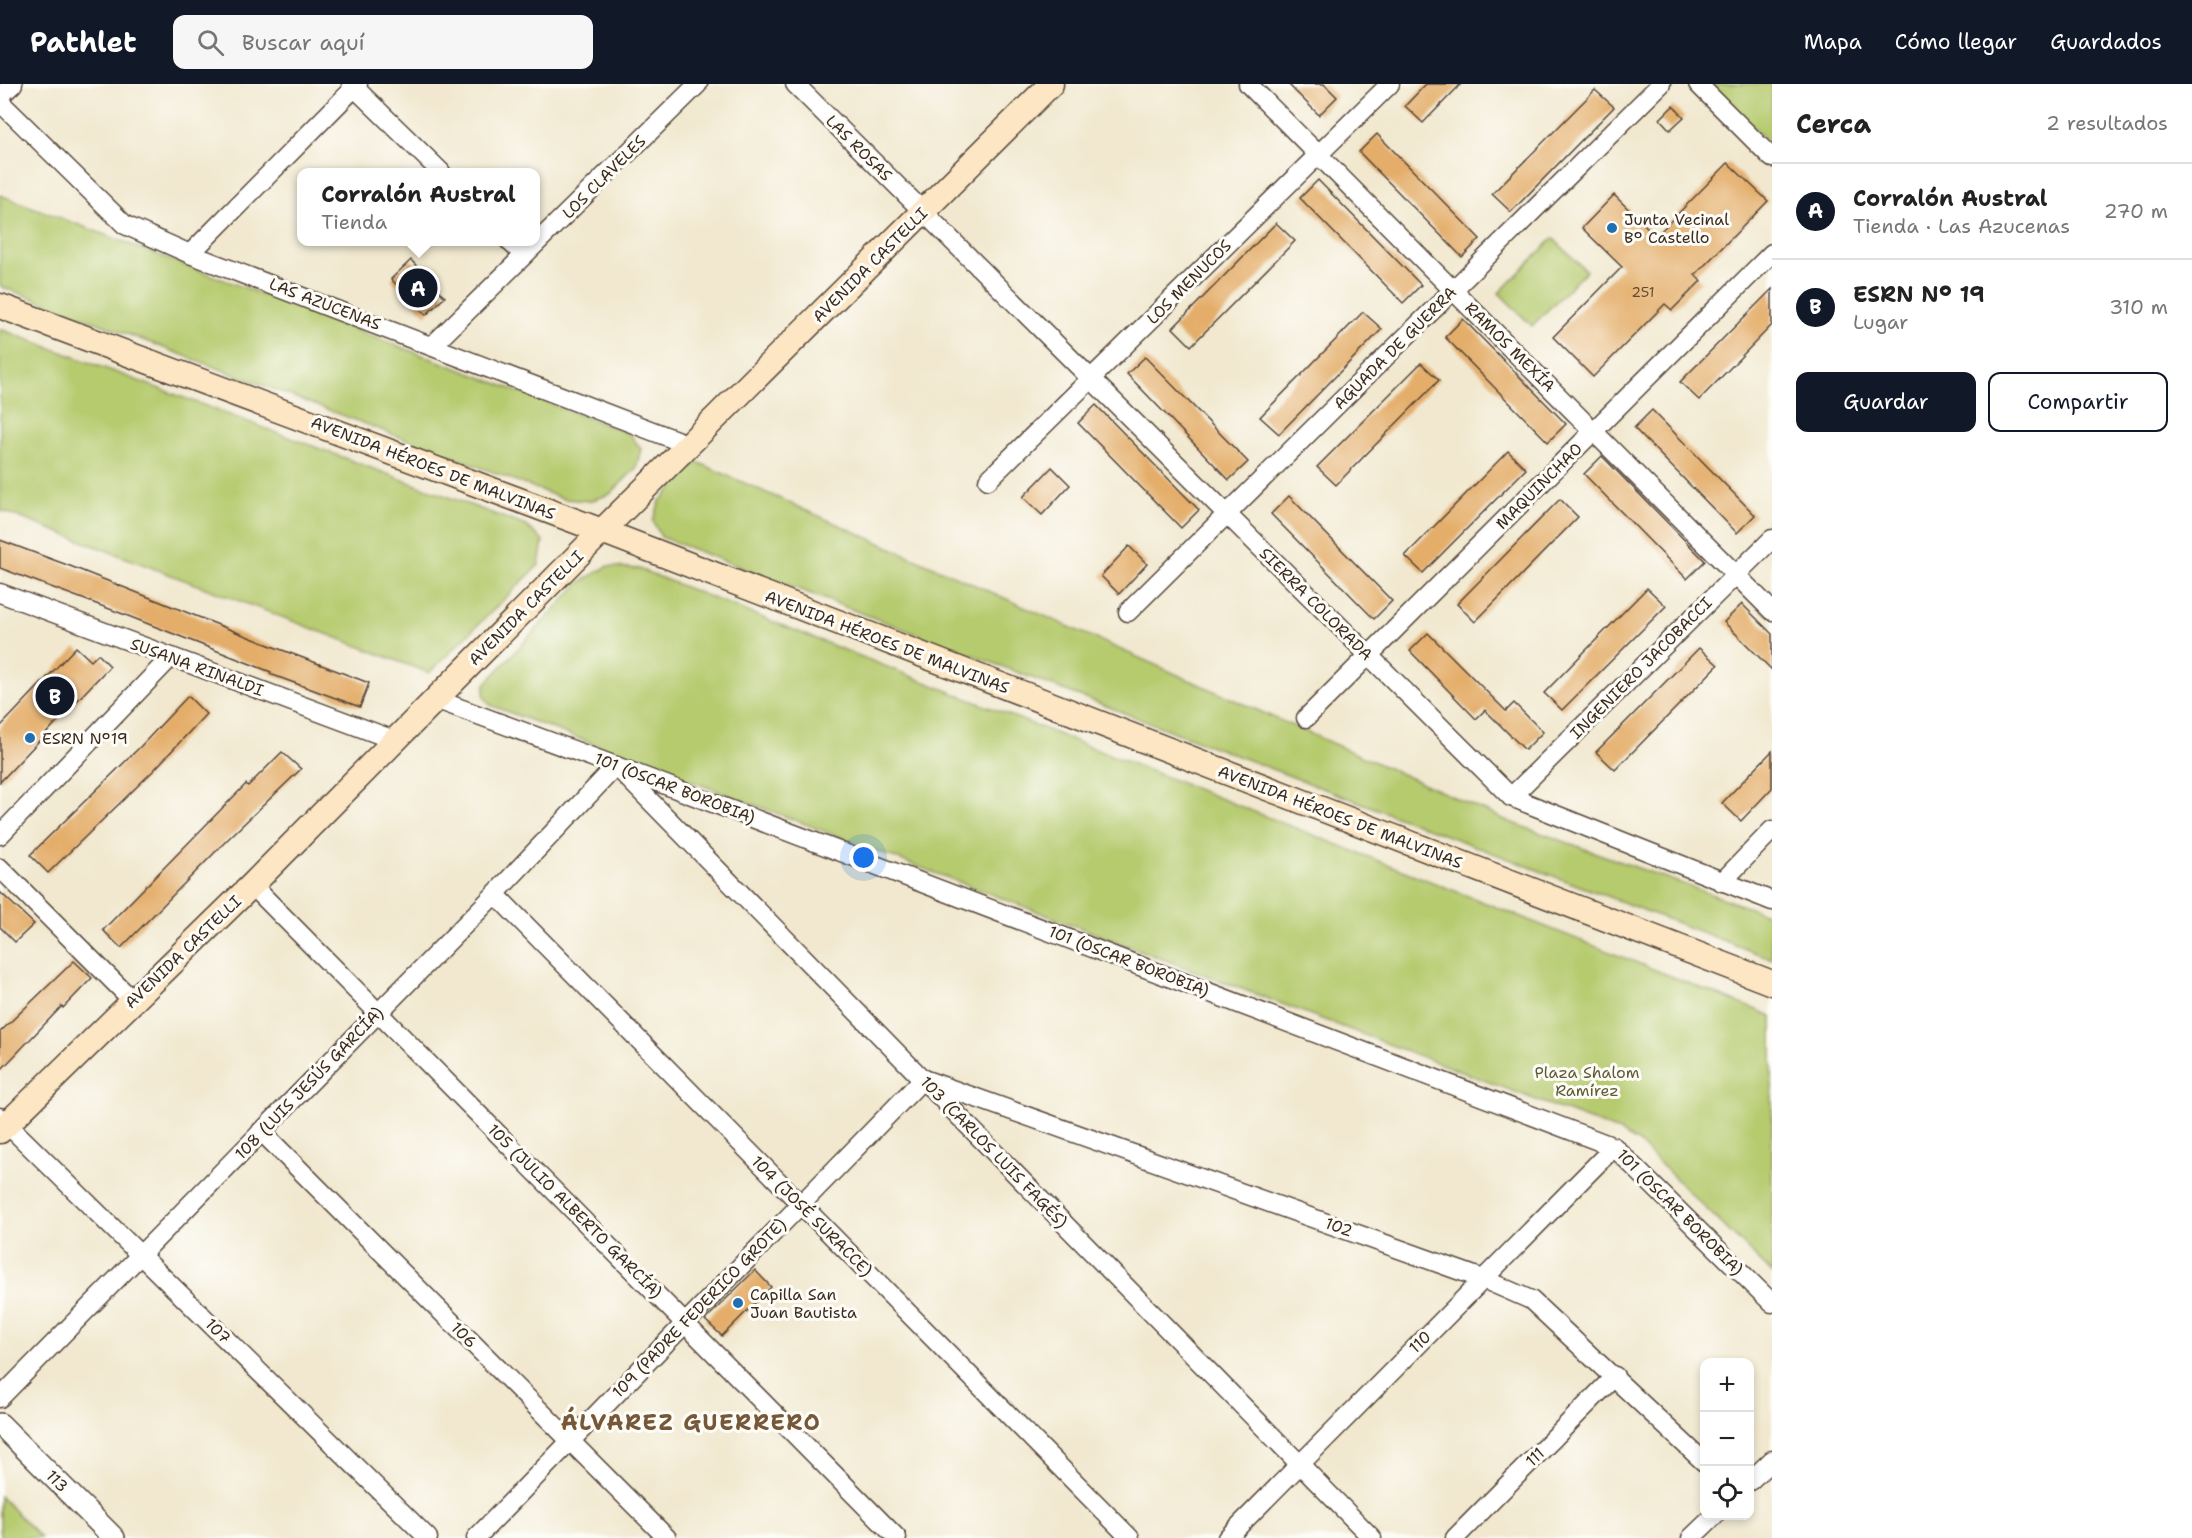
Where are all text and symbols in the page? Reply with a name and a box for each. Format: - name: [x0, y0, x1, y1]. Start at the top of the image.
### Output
- search box: [173, 15, 593, 69]
- text: Pathlet: [30, 23, 137, 61]
- icon: search: [194, 26, 227, 59]
- text: Buscar aquí: [242, 28, 365, 57]
- text: Mapa: [1804, 28, 1862, 56]
- text: Cómo llegar: [1895, 28, 2017, 56]
- text: Guardados: [2050, 28, 2162, 56]
- text: Cerca: [1796, 106, 1871, 141]
- street label: LAS ROSAS: [821, 110, 897, 186]
- text: 2 resultados: [2046, 110, 2168, 136]
- street label: LOS CLAVELES: [558, 131, 650, 223]
- popup: [297, 168, 540, 246]
- text: Corralón Austral: [321, 180, 516, 209]
- text: Corralón Austral: [1853, 184, 2047, 213]
- text: A: [1808, 198, 1823, 224]
- text: 270 m: [2104, 198, 2168, 224]
- street label: AVENIDA CASTELLI: [808, 203, 932, 327]
- text: Tienda: [321, 209, 387, 235]
- place label: Junta Vecinal B° Castello: [1624, 209, 1729, 248]
- text: Tienda · Las Azucenas: [1853, 213, 2070, 239]
- marker: Junta Vecinal B° Castello: [1605, 221, 1619, 235]
- street label: LOS MENUCOS: [1142, 235, 1236, 329]
- pin: A: [398, 266, 438, 310]
- street label: LAS AZUCENAS: [266, 273, 384, 335]
- text: ESRN N° 19: [1853, 280, 1985, 309]
- street label: AGUADA DE GUERRA: [1329, 282, 1461, 414]
- house number: 251: [1631, 283, 1655, 301]
- text: B: [1809, 294, 1822, 320]
- text: 310 m: [2109, 294, 2168, 320]
- street label: RAMOS MEXÍA: [1460, 297, 1560, 397]
- text: Lugar: [1853, 309, 1909, 335]
- button: Guardar: [1796, 372, 1976, 432]
- button: Compartir: [1988, 372, 2168, 432]
- street label: AVENIDA HÉROES DE MALVINAS: [308, 412, 558, 524]
- street label: MAQUINCHAO: [1491, 438, 1587, 534]
- street label: SIERRA COLORADA: [1255, 543, 1377, 665]
- street label: AVENIDA CASTELLI: [464, 546, 588, 670]
- street label: AVENIDA HÉROES DE MALVINAS: [762, 586, 1012, 698]
- street label: INGENIERO JACOBACCI: [1565, 592, 1717, 744]
- street label: SUSANA RINALDI: [128, 633, 267, 701]
- pin: B: [36, 674, 74, 718]
- place label: ESRN N°19: [42, 728, 128, 749]
- marker: ESRN N°19: [23, 731, 37, 745]
- street label: 101 (OSCAR BOROBIA): [592, 748, 758, 828]
- street label: AVENIDA HÉROES DE MALVINAS: [1215, 761, 1465, 873]
- your location: [849, 843, 878, 872]
- street label: AVENIDA CASTELLI: [120, 891, 246, 1013]
- street label: 101 (OSCAR BOROBIA): [1046, 921, 1212, 1001]
- street label: 108 (LUIS JESÚS GARCÍA): [230, 1002, 388, 1164]
- park label: Plaza Shalom Ramírez: [1534, 1062, 1640, 1101]
- street label: 103 (CARLOS LUIS FAGÉS): [916, 1072, 1072, 1232]
- street label: 105 (JULIO ALBERTO GARCÍA): [483, 1119, 667, 1303]
- street label: 101 (OSCAR BOROBIA): [1612, 1144, 1748, 1280]
- street label: 104 (JOSÉ SURACCE): [747, 1151, 877, 1281]
- street label: 102: [1322, 1212, 1356, 1242]
- street label: 109 (PADRE FEDERICO GROTE): [608, 1214, 790, 1402]
- place label: Capilla San Juan Bautista: [750, 1284, 857, 1323]
- marker: Capilla San Juan Bautista: [731, 1296, 745, 1310]
- street label: 107: [201, 1314, 235, 1348]
- street label: 106: [447, 1318, 481, 1352]
- street label: 110: [1404, 1326, 1436, 1358]
- map controls: [1700, 1358, 1754, 1520]
- button: +: [1700, 1358, 1754, 1412]
- district label: ÁLVAREZ GUERRERO: [561, 1406, 821, 1437]
- button: −: [1700, 1412, 1754, 1466]
- street label: 111: [1521, 1443, 1549, 1471]
- street label: 113: [41, 1465, 73, 1497]
- button: locate: [1700, 1466, 1754, 1520]

